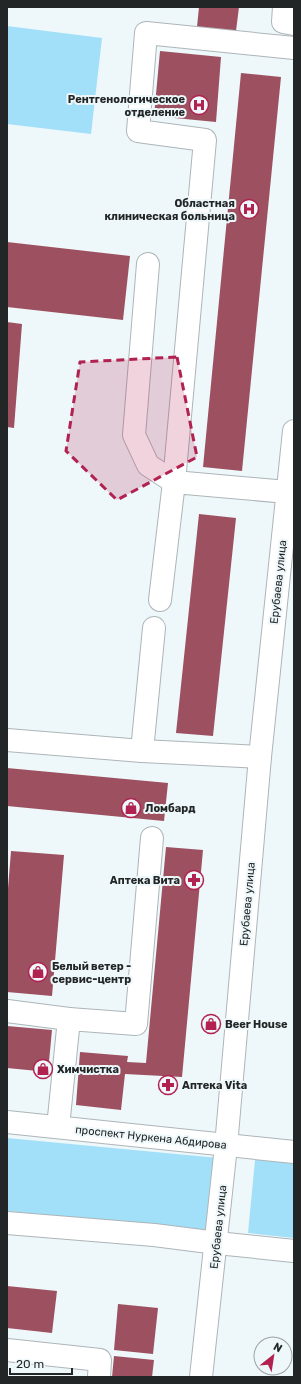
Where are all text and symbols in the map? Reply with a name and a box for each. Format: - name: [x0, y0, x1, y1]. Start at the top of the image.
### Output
- place label: Рентгенологическое отделение: [68, 93, 185, 119]
- hospital icon: Рентгенологическое отделение: [188, 94, 210, 116]
- place label: Областная клиническая больница: [104, 197, 235, 223]
- hospital icon: Областная клиническая больница: [238, 198, 260, 220]
- street label: Ерубаева улица: [268, 539, 289, 625]
- shop icon: Ломбард: [120, 797, 142, 819]
- place label: Ломбард: [145, 802, 195, 815]
- street label: Ерубаева улица: [237, 862, 258, 947]
- pharmacy icon: Аптека Вита: [183, 869, 205, 891]
- place label: Аптека Вита: [110, 874, 180, 887]
- place label: Белый ветер - сервис-центр: [52, 960, 131, 986]
- shop icon: Белый ветер - сервис-центр: [27, 961, 49, 983]
- shop icon: Beer House: [200, 1013, 222, 1035]
- place label: Beer House: [225, 1018, 288, 1031]
- shop icon: Химчистка: [32, 1058, 54, 1080]
- place label: Химчистка: [57, 1063, 119, 1076]
- pharmacy icon: Аптека Vita: [157, 1074, 179, 1096]
- place label: Аптека Vita: [182, 1079, 247, 1092]
- street label: проспект Нуркена Абдирова: [75, 1123, 227, 1152]
- street label: Ерубаева улица: [208, 1184, 229, 1270]
- north arrow: [253, 1336, 293, 1376]
- text: N: [271, 1340, 284, 1355]
- scale bar: [10, 1350, 72, 1376]
- text: 20 m: [16, 1357, 44, 1371]

